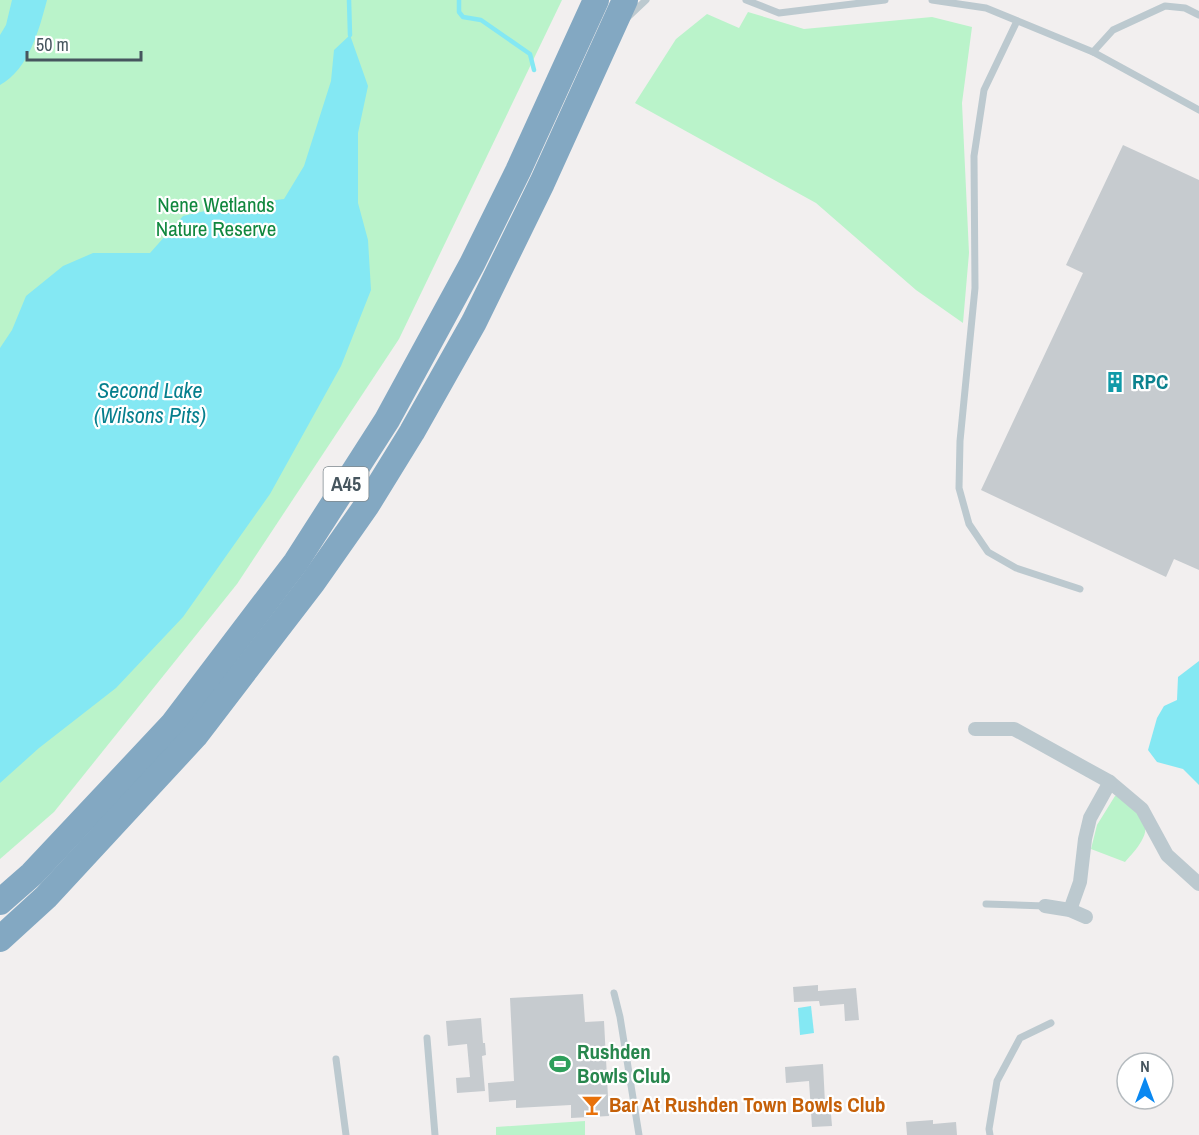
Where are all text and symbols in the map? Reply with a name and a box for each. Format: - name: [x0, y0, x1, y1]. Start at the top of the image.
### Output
- scale bar: [27, 24, 141, 62]
- text: 50 m: [36, 32, 69, 57]
- park label: Nene Wetlands Nature Reserve: [156, 190, 276, 243]
- place label: RPC: [1132, 367, 1168, 396]
- building icon: RPC: [1103, 370, 1127, 394]
- water label: Second Lake (Wilsons Pits): [94, 375, 206, 430]
- road number: A45: [324, 467, 368, 501]
- place label: Rushden Bowls Club: [577, 1037, 671, 1090]
- north arrow: [1115, 1051, 1175, 1111]
- sports icon: Rushden Bowls Club: [548, 1052, 572, 1076]
- text: N: [1140, 1055, 1150, 1077]
- place label: Bar At Rushden Town Bowls Club: [609, 1090, 886, 1119]
- bar icon: Bar At Rushden Town Bowls Club: [580, 1093, 604, 1117]

